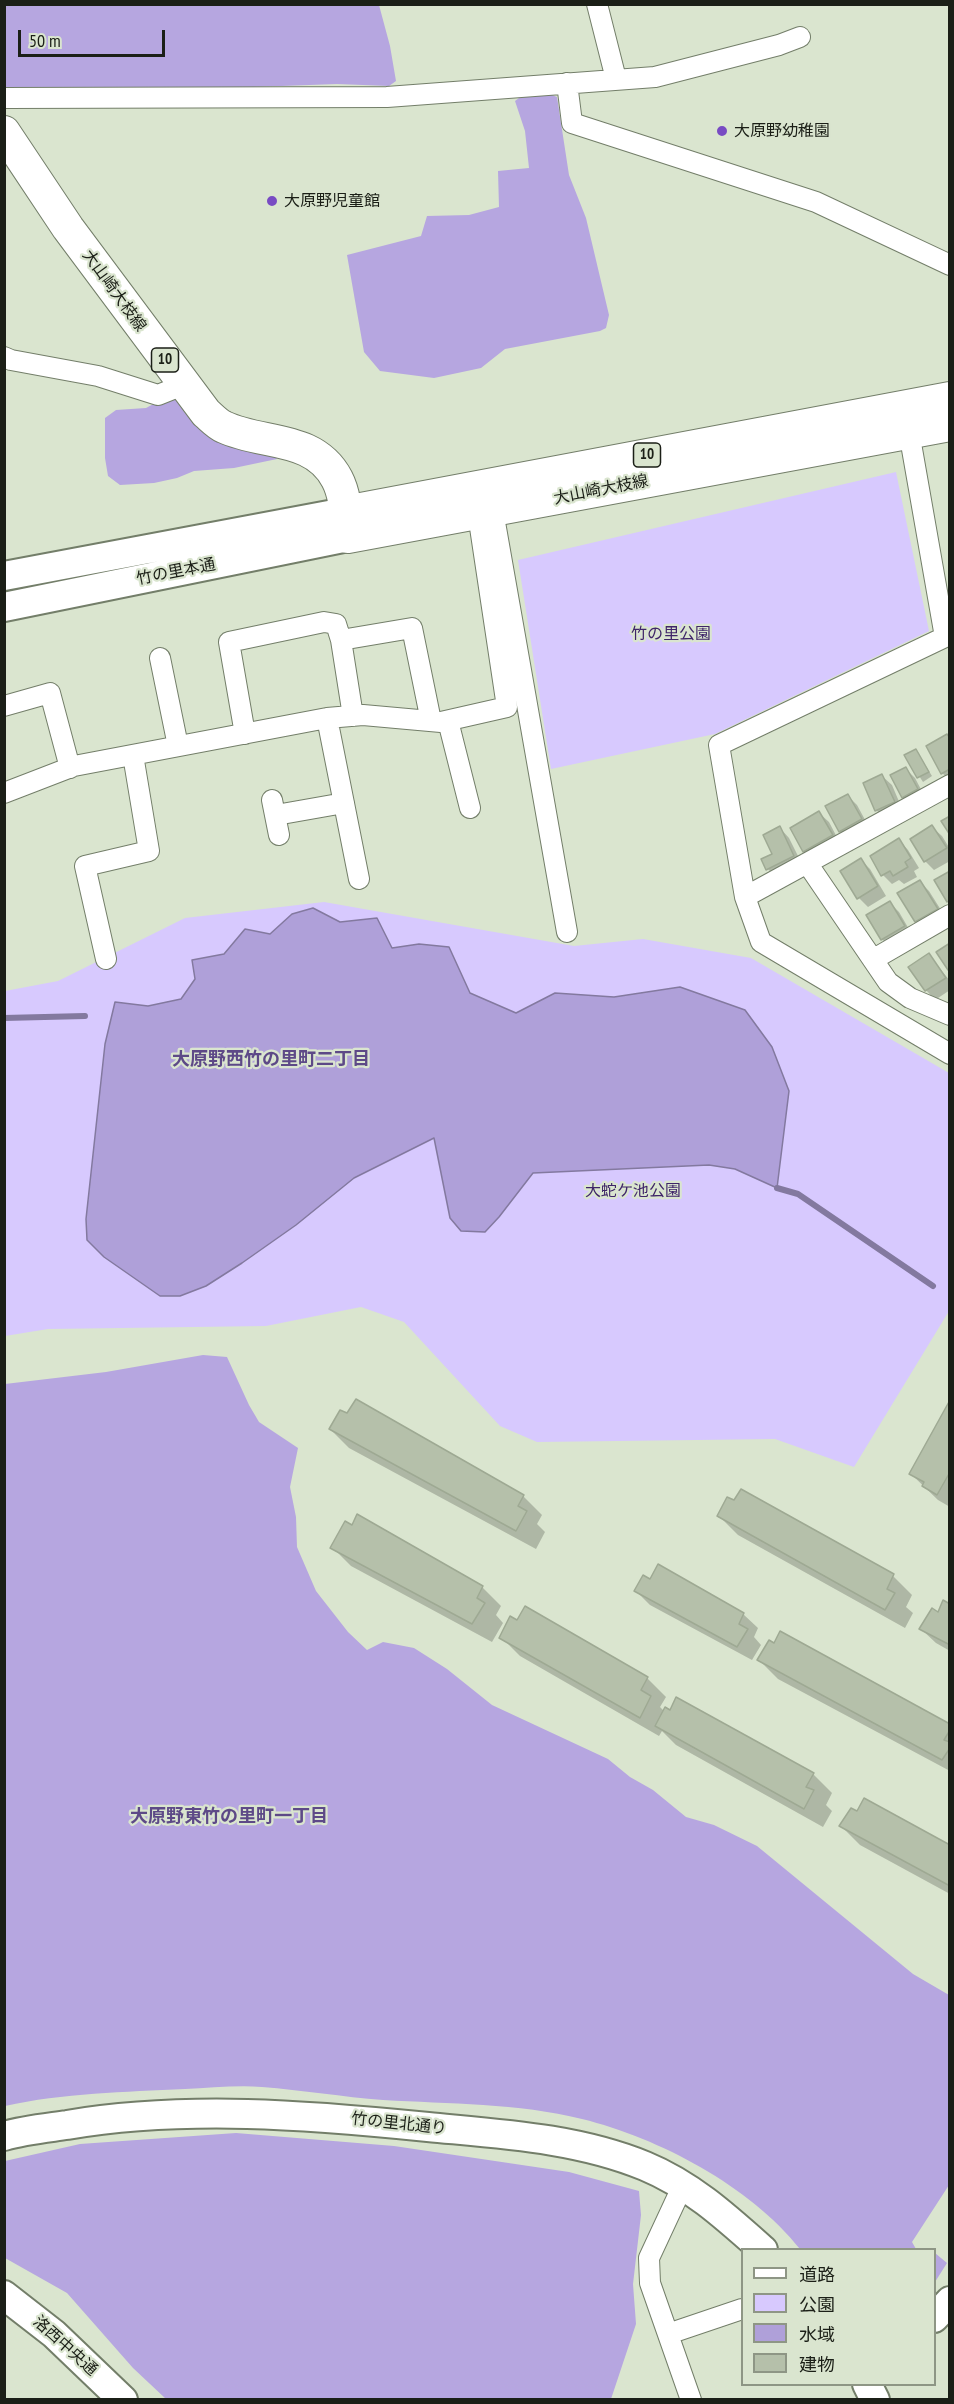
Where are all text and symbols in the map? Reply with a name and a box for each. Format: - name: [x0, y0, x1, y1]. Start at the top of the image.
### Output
- scale bar: [21, 18, 168, 56]
- text: 50 m: [29, 29, 61, 52]
- place label: 大原野幼稚園: [734, 121, 830, 141]
- marker: 大原野幼稚園: [715, 124, 729, 138]
- place label: 大原野児童館: [284, 191, 380, 211]
- marker: 大原野児童館: [265, 194, 279, 208]
- street label: 大山崎大枝線: [78, 247, 150, 335]
- road number: 10: [152, 348, 178, 372]
- road number: 10: [634, 443, 660, 467]
- street label: 大山崎大枝線: [552, 471, 650, 509]
- street label: 竹の里本通: [135, 555, 217, 589]
- park label: 竹の里公園: [631, 624, 711, 644]
- district label: 大原野西竹の里町二丁目: [172, 1049, 370, 1071]
- park label: 大蛇ケ池公園: [585, 1181, 681, 1201]
- district label: 大原野東竹の里町一丁目: [130, 1806, 328, 1828]
- street label: 竹の里北通り: [350, 2109, 448, 2139]
- legend: [741, 2248, 936, 2386]
- text: 道路: [799, 2263, 835, 2286]
- text: 公園: [799, 2293, 835, 2316]
- street label: 洛西中央通: [29, 2312, 101, 2380]
- text: 水域: [799, 2323, 835, 2346]
- text: 建物: [799, 2353, 835, 2376]

